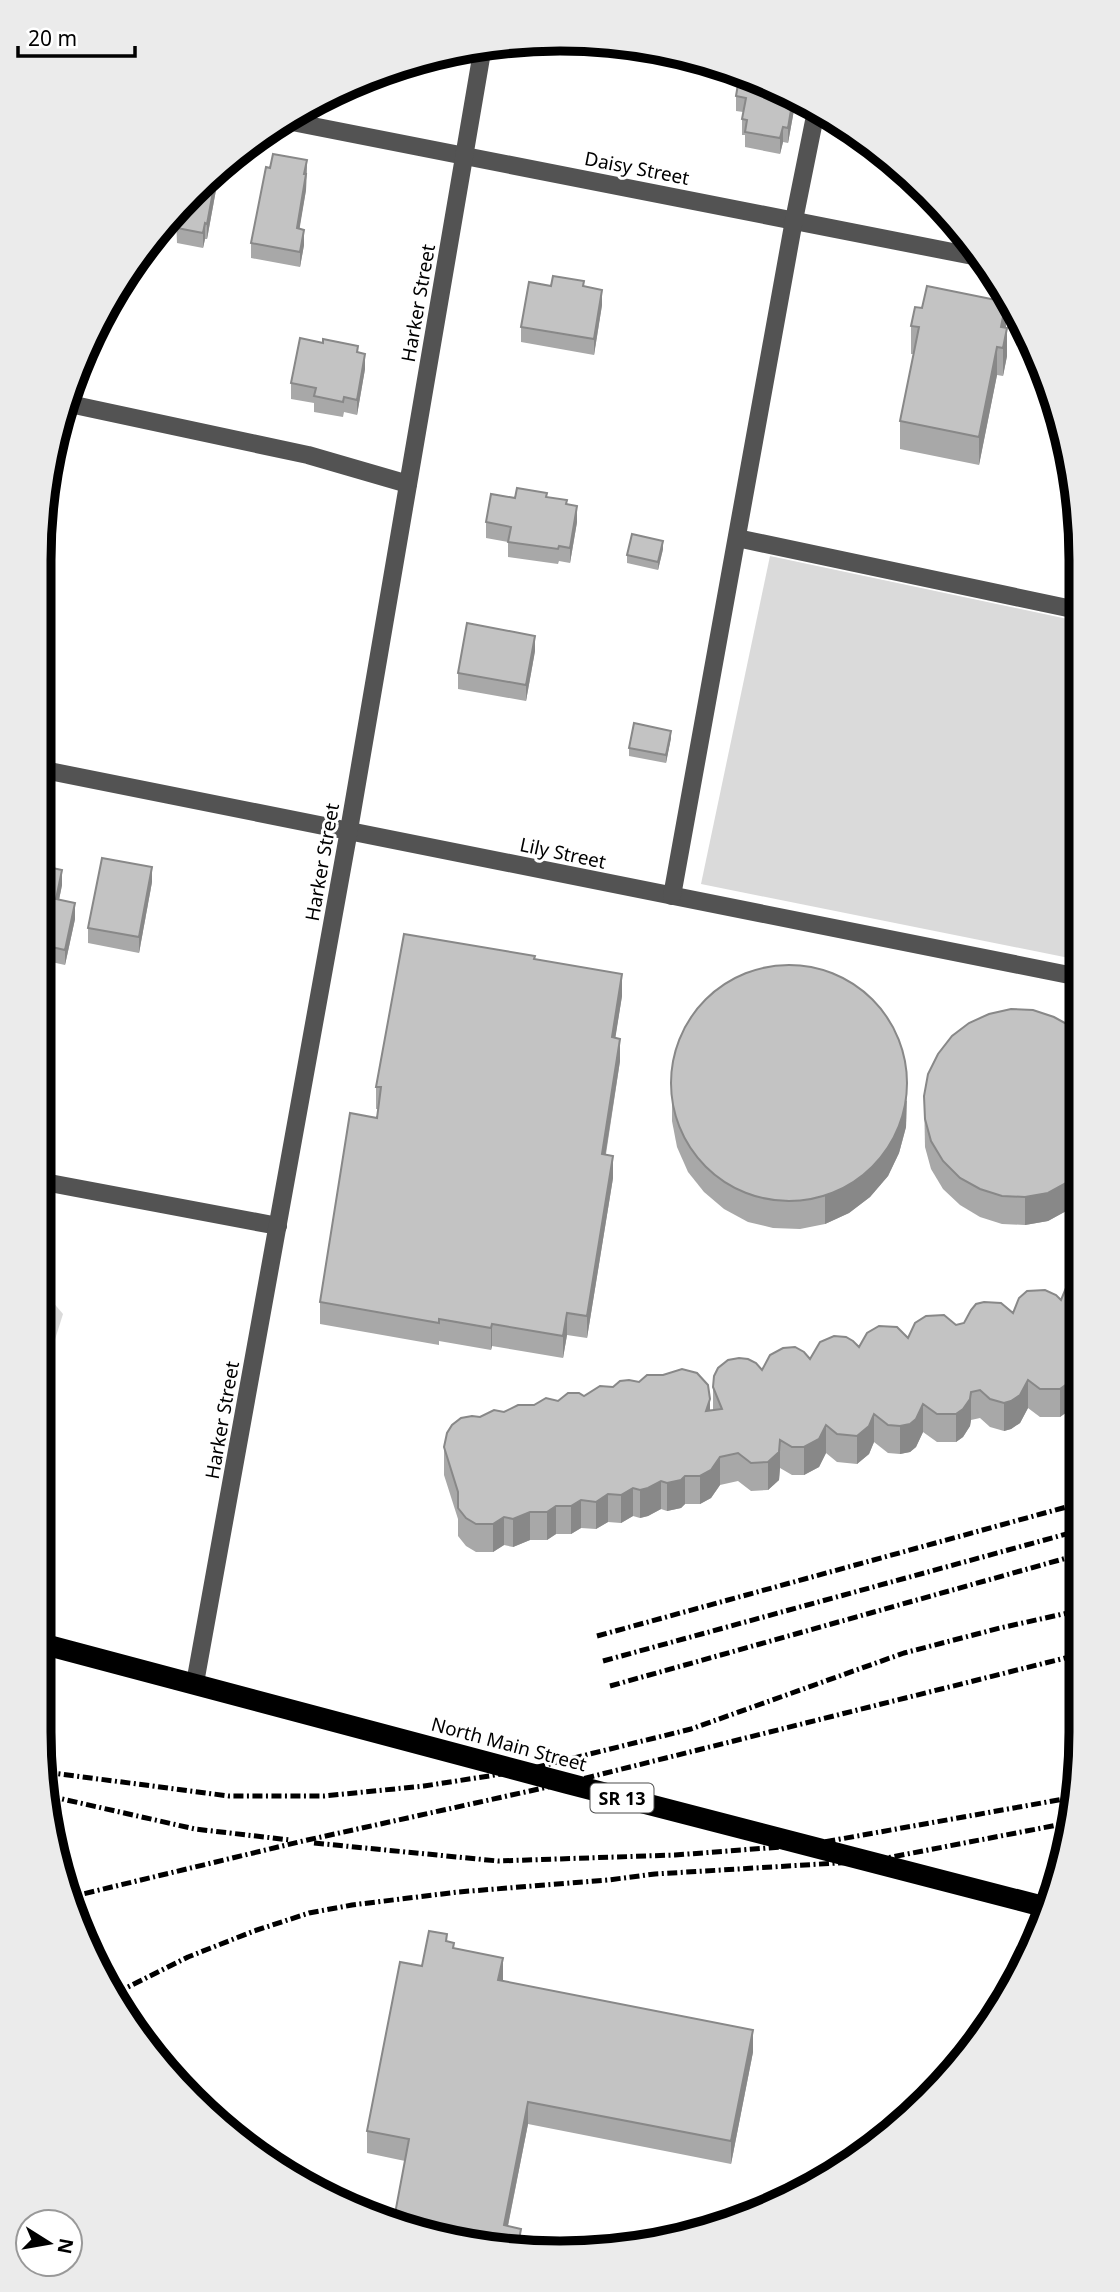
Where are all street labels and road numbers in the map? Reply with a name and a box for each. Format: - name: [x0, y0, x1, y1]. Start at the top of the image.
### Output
- street label: Daisy Street: [582, 145, 692, 191]
- street label: Harker Street: [395, 242, 441, 364]
- street label: Harker Street: [299, 801, 345, 923]
- street label: Lily Street: [518, 831, 609, 875]
- street label: Harker Street: [199, 1359, 245, 1481]
- street label: North Main Street: [428, 1711, 590, 1777]
- road number: SR 13: [590, 1783, 654, 1812]

